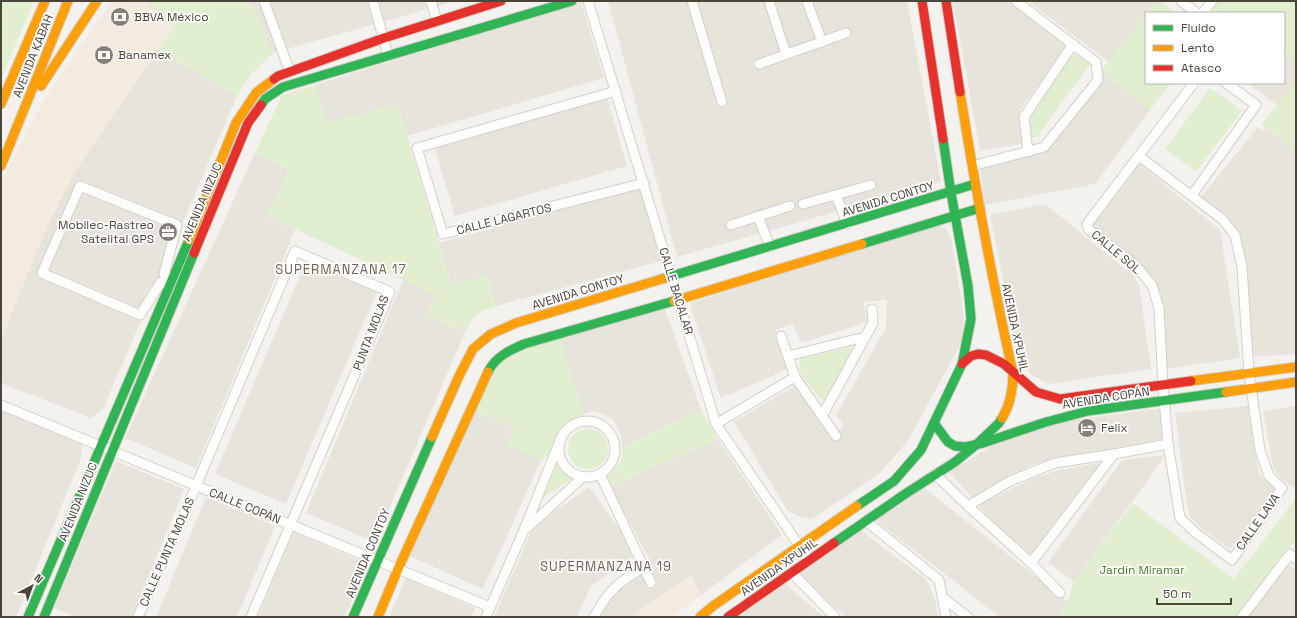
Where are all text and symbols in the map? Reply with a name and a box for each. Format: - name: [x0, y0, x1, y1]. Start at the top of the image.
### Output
- bank icon: BBVA México: [109, 6, 131, 28]
- place label: BBVA México: [134, 9, 209, 25]
- street label: AVENIDA KABAH: [9, 12, 57, 100]
- legend: [1145, 12, 1285, 84]
- text: Fluido: [1181, 20, 1216, 36]
- text: Lento: [1181, 40, 1215, 56]
- bank icon: Banamex: [93, 44, 115, 66]
- place label: Banamex: [118, 47, 171, 63]
- text: Atasco: [1181, 60, 1222, 76]
- street label: AVENIDA NIZUC: [178, 160, 226, 244]
- street label: AVENIDA CONTOY: [840, 177, 937, 221]
- street label: CALLE LAGARTOS: [455, 199, 553, 239]
- place label: Mobilec-Rastreo Satelital GPS: [58, 217, 154, 247]
- office icon: Mobilec-Rastreo Satelital GPS: [157, 221, 179, 243]
- street label: CALLE SOL: [1088, 227, 1144, 278]
- street label: CALLE BACALAR: [655, 245, 697, 337]
- district label: SUPERMANZANA 17: [275, 261, 407, 278]
- street label: AVENIDA CONTOY: [530, 270, 627, 314]
- street label: AVENIDA XPUHIL: [998, 282, 1032, 374]
- street label: PUNTA MOLAS: [349, 293, 393, 373]
- street label: AVENIDA COPÁN: [1061, 383, 1151, 413]
- hotel icon: Felix: [1076, 417, 1098, 439]
- place label: Felix: [1101, 420, 1128, 436]
- street label: AVENIDA NIZUC: [55, 460, 101, 544]
- street label: CALLE COPÁN: [207, 484, 283, 528]
- street label: CALLE LAVA: [1233, 490, 1284, 554]
- street label: CALLE PUNTA MOLAS: [136, 495, 198, 609]
- street label: AVENIDA CONTOY: [342, 505, 394, 600]
- street label: AVENIDA XPUHIL: [737, 534, 821, 600]
- district label: SUPERMANZANA 19: [540, 558, 672, 575]
- park label: Jardín Miramar: [1099, 562, 1185, 578]
- north arrow: [12, 566, 52, 606]
- text: N: [31, 571, 46, 586]
- scale bar: [1157, 580, 1231, 606]
- text: 50 m: [1163, 586, 1191, 602]

